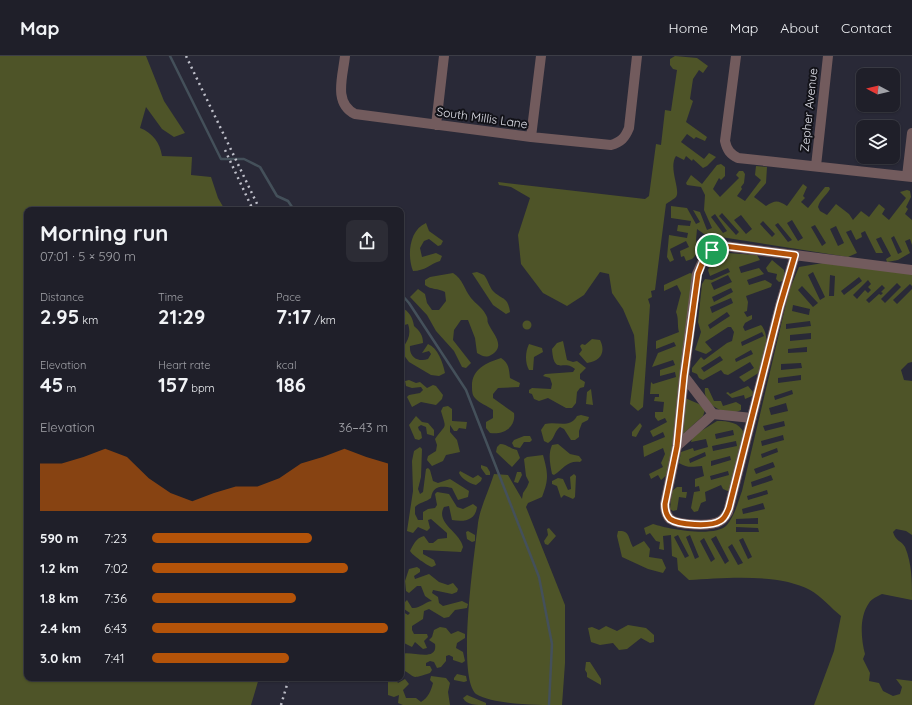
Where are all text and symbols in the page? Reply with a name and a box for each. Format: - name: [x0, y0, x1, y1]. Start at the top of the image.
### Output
- text: Map: [20, 16, 59, 40]
- text: Home: [669, 19, 708, 37]
- text: Map: [730, 19, 758, 37]
- text: About: [780, 19, 819, 37]
- text: Contact: [841, 19, 892, 37]
- street label: Zepher Avenue: [797, 67, 820, 153]
- north arrow: [856, 68, 900, 112]
- map controls: [856, 68, 900, 164]
- street label: South Millis Lane: [436, 104, 529, 131]
- button: layers: [856, 120, 900, 164]
- text: Morning run: [40, 219, 168, 247]
- button: share: [346, 220, 388, 262]
- pin: [695, 233, 729, 267]
- icon: arrive: [701, 239, 723, 261]
- text: 07:01 · 5 × 590 m: [40, 248, 136, 264]
- text: Distance: [40, 290, 84, 304]
- text: Time: [158, 290, 183, 304]
- text: Pace: [276, 290, 301, 304]
- text: 2.95: [40, 304, 79, 329]
- text: 21:29: [158, 304, 205, 329]
- text: 7:17: [276, 304, 311, 329]
- text: km: [79, 313, 98, 327]
- text: /km: [311, 313, 336, 327]
- text: Elevation: [40, 358, 86, 372]
- text: Heart rate: [158, 358, 210, 372]
- text: kcal: [276, 358, 297, 372]
- text: 45: [40, 372, 63, 397]
- text: 157: [158, 372, 188, 397]
- text: 186: [276, 372, 306, 397]
- text: m: [63, 381, 76, 395]
- text: bpm: [188, 381, 215, 395]
- text: Elevation: [40, 419, 95, 435]
- text: 36–43 m: [338, 419, 388, 435]
- text: 590 m: [40, 530, 78, 546]
- text: 7:23: [104, 530, 127, 546]
- text: 1.2 km: [40, 560, 79, 576]
- text: 7:02: [104, 560, 128, 576]
- text: 1.8 km: [40, 590, 78, 606]
- text: 7:36: [104, 590, 127, 606]
- text: 2.4 km: [40, 620, 81, 636]
- text: 6:43: [104, 620, 127, 636]
- text: 3.0 km: [40, 650, 81, 666]
- text: 7:41: [104, 650, 125, 666]

